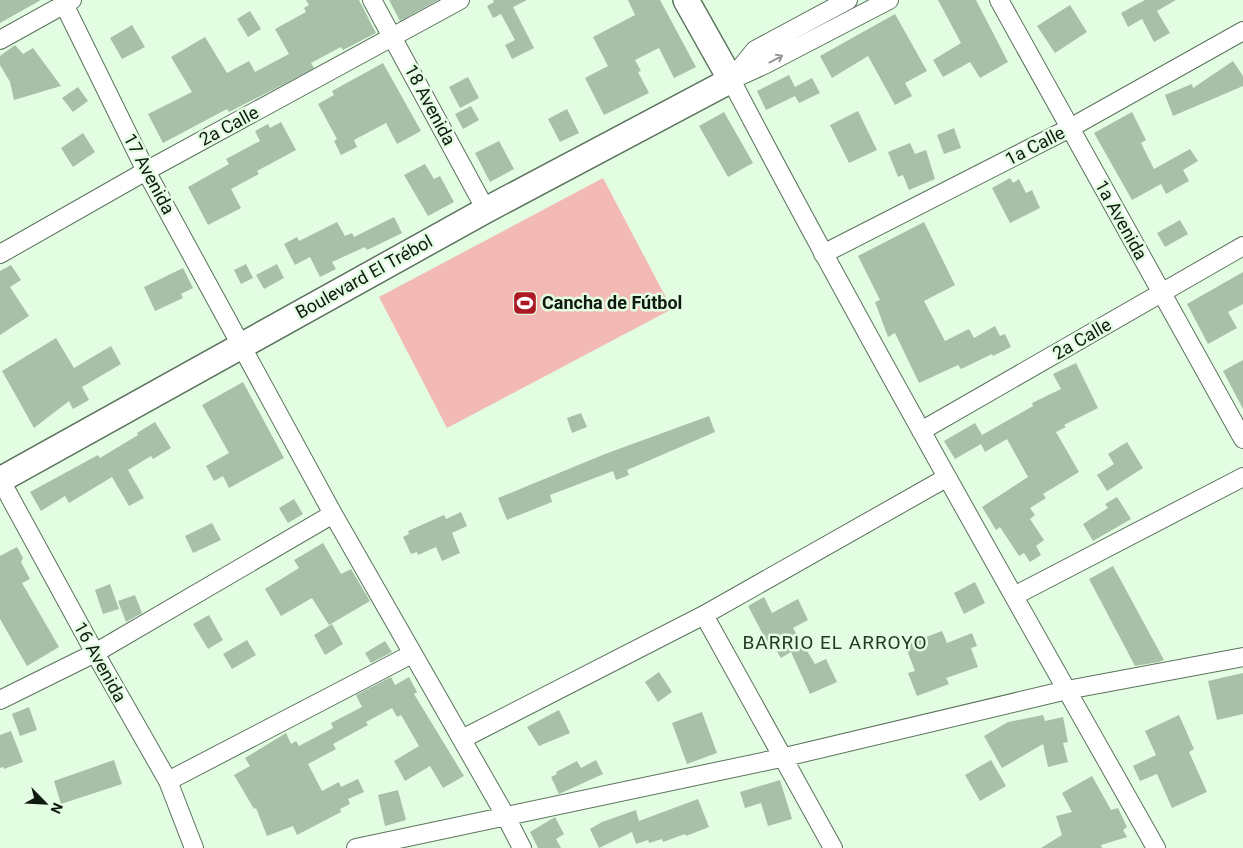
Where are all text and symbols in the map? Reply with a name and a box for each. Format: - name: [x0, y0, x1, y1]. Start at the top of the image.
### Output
- one-way arrow: [768, 54, 783, 64]
- street label: 18 Avenida: [400, 61, 460, 149]
- street label: 2a Calle: [195, 101, 262, 150]
- street label: 1a Calle: [1001, 122, 1068, 169]
- street label: 17 Avenida: [119, 130, 179, 218]
- street label: 1a Avenida: [1091, 176, 1152, 263]
- street label: Boulevard El Trébol: [292, 230, 436, 323]
- sports icon: Cancha de Fútbol: [512, 290, 538, 316]
- place label: Cancha de Fútbol: [542, 292, 682, 313]
- street label: 2a Calle: [1049, 313, 1115, 364]
- street label: 16 Avenida: [70, 618, 131, 706]
- district label: BARRIO EL ARROYO: [742, 631, 928, 654]
- north arrow: [20, 778, 70, 828]
- text: N: [48, 801, 66, 816]

